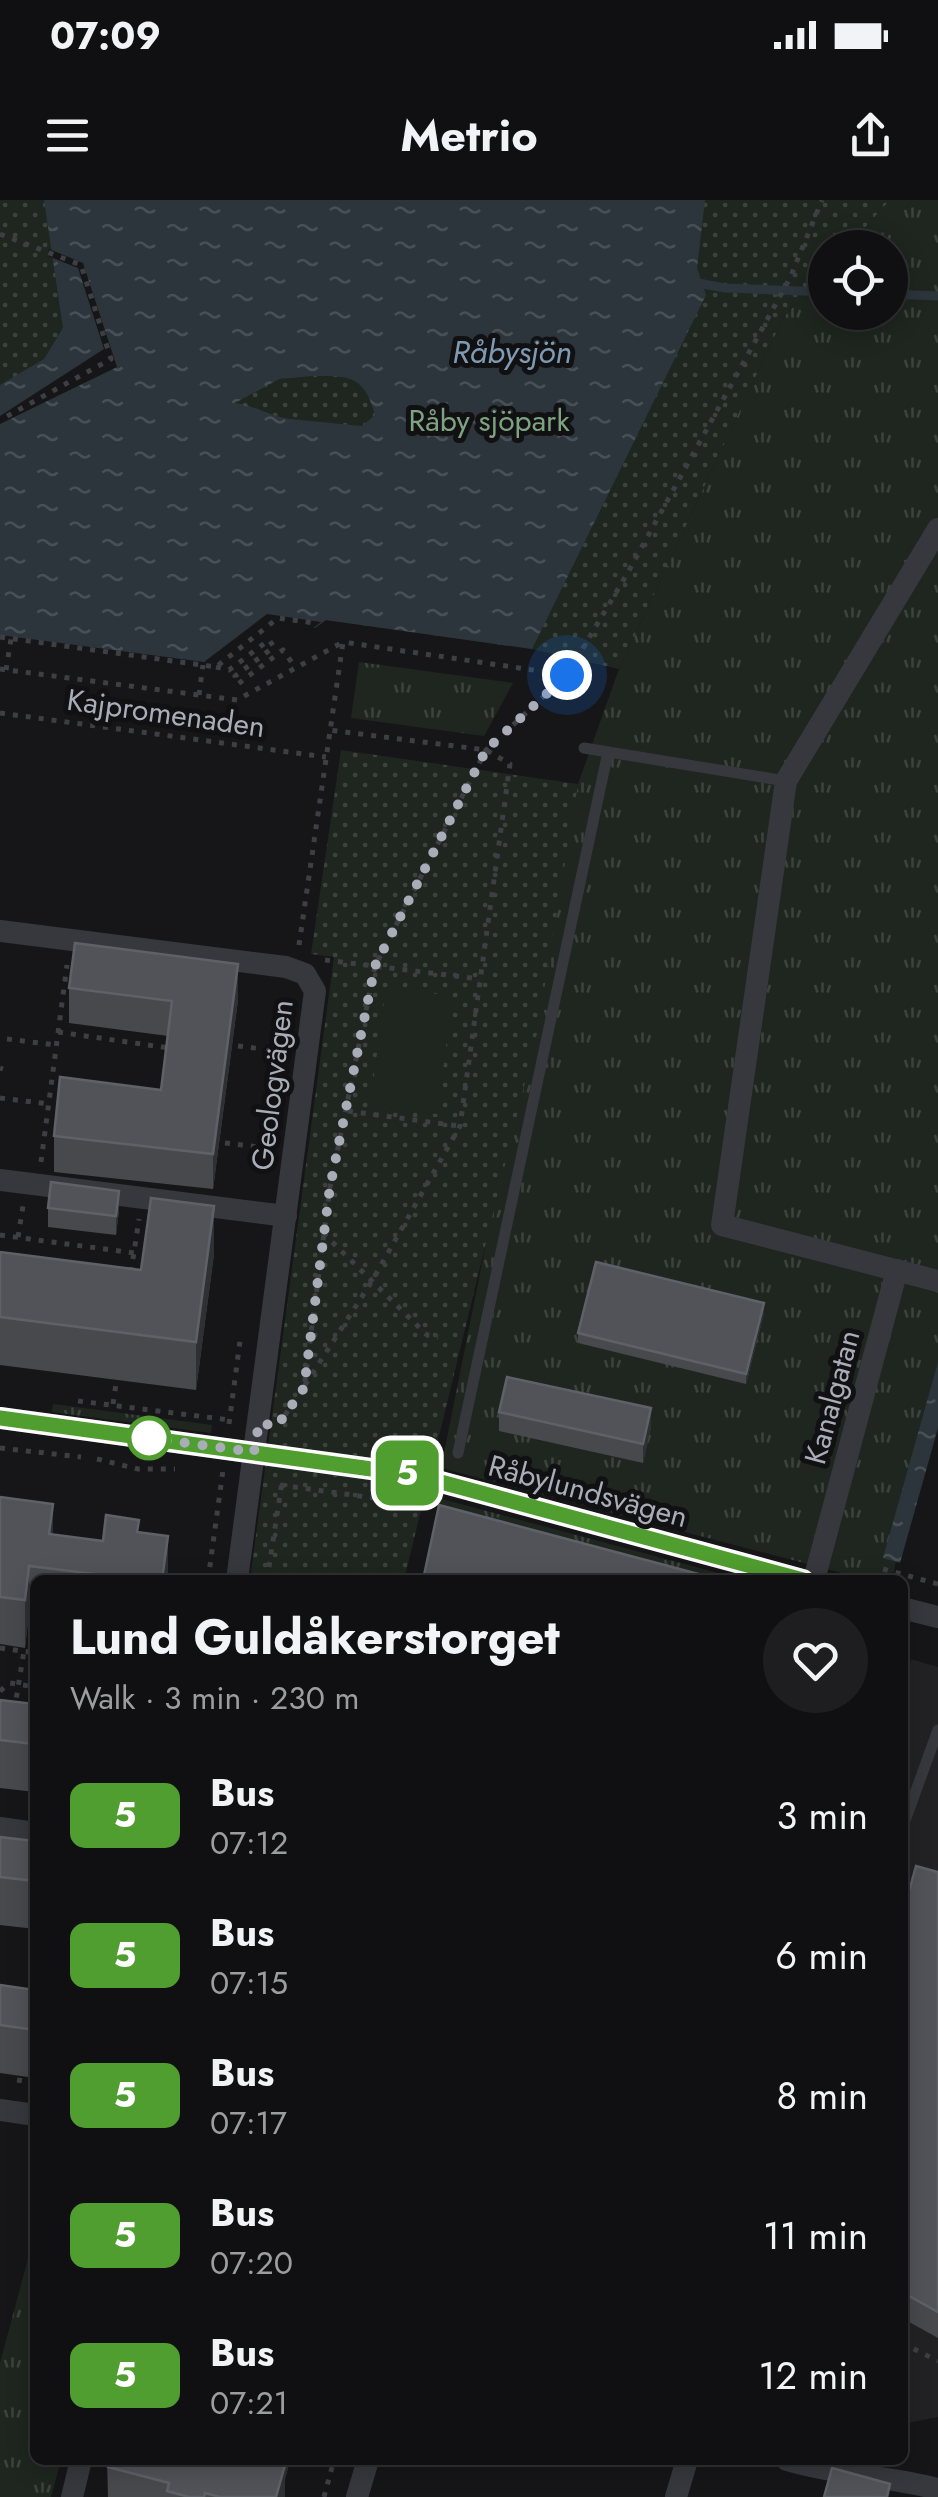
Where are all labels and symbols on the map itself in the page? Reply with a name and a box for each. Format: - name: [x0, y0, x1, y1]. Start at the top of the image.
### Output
- water label: Råbysjön: [452, 329, 572, 375]
- park label: Råby sjöpark: [408, 399, 570, 442]
- your location: [542, 650, 592, 700]
- street label: Kajpromenaden: [64, 678, 268, 748]
- street label: Geologvägen: [240, 997, 304, 1173]
- street label: Kanalgatan: [793, 1325, 871, 1469]
- unlabelled marker: [128, 1417, 170, 1459]
- line badge: 5: [374, 1440, 440, 1506]
- street label: Råbylundsvägen: [484, 1444, 692, 1538]

